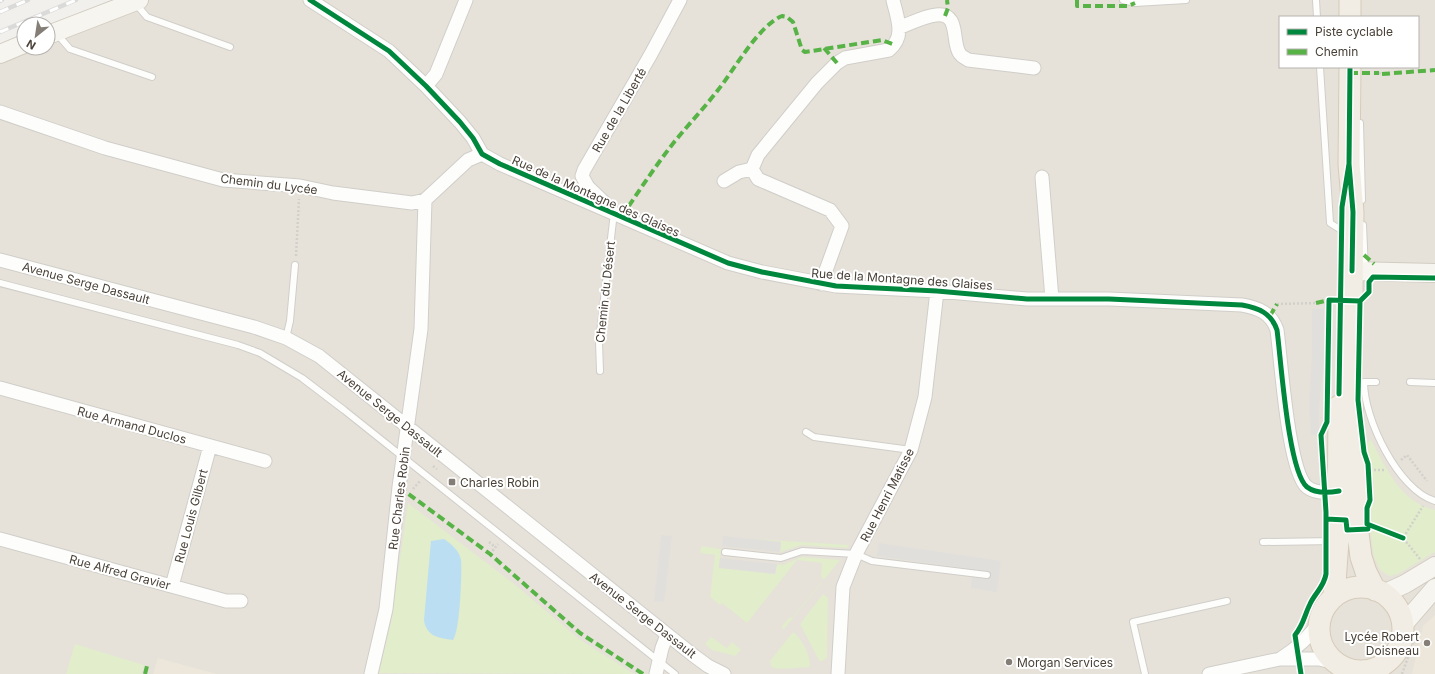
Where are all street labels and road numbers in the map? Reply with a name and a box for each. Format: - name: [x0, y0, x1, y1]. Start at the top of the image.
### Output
- street label: Rue de la Liberté: [589, 65, 649, 155]
- street label: Rue de la Montagne des Glaises: [510, 152, 682, 240]
- street label: Chemin du Lycée: [220, 171, 318, 197]
- street label: Chemin du Désert: [592, 240, 618, 344]
- street label: Avenue Serge Dassault: [21, 259, 151, 307]
- street label: Rue de la Montagne des Glaises: [811, 265, 993, 293]
- street label: Avenue Serge Dassault: [334, 366, 446, 460]
- street label: Rue Armand Duclos: [76, 403, 188, 447]
- street label: Rue Charles Robin: [385, 445, 413, 551]
- street label: Rue Henri Matisse: [857, 446, 917, 544]
- street label: Rue Louis Gilbert: [171, 467, 211, 565]
- street label: Rue Alfred Gravier: [68, 551, 173, 593]
- street label: Avenue Serge Dassault: [587, 569, 699, 661]

